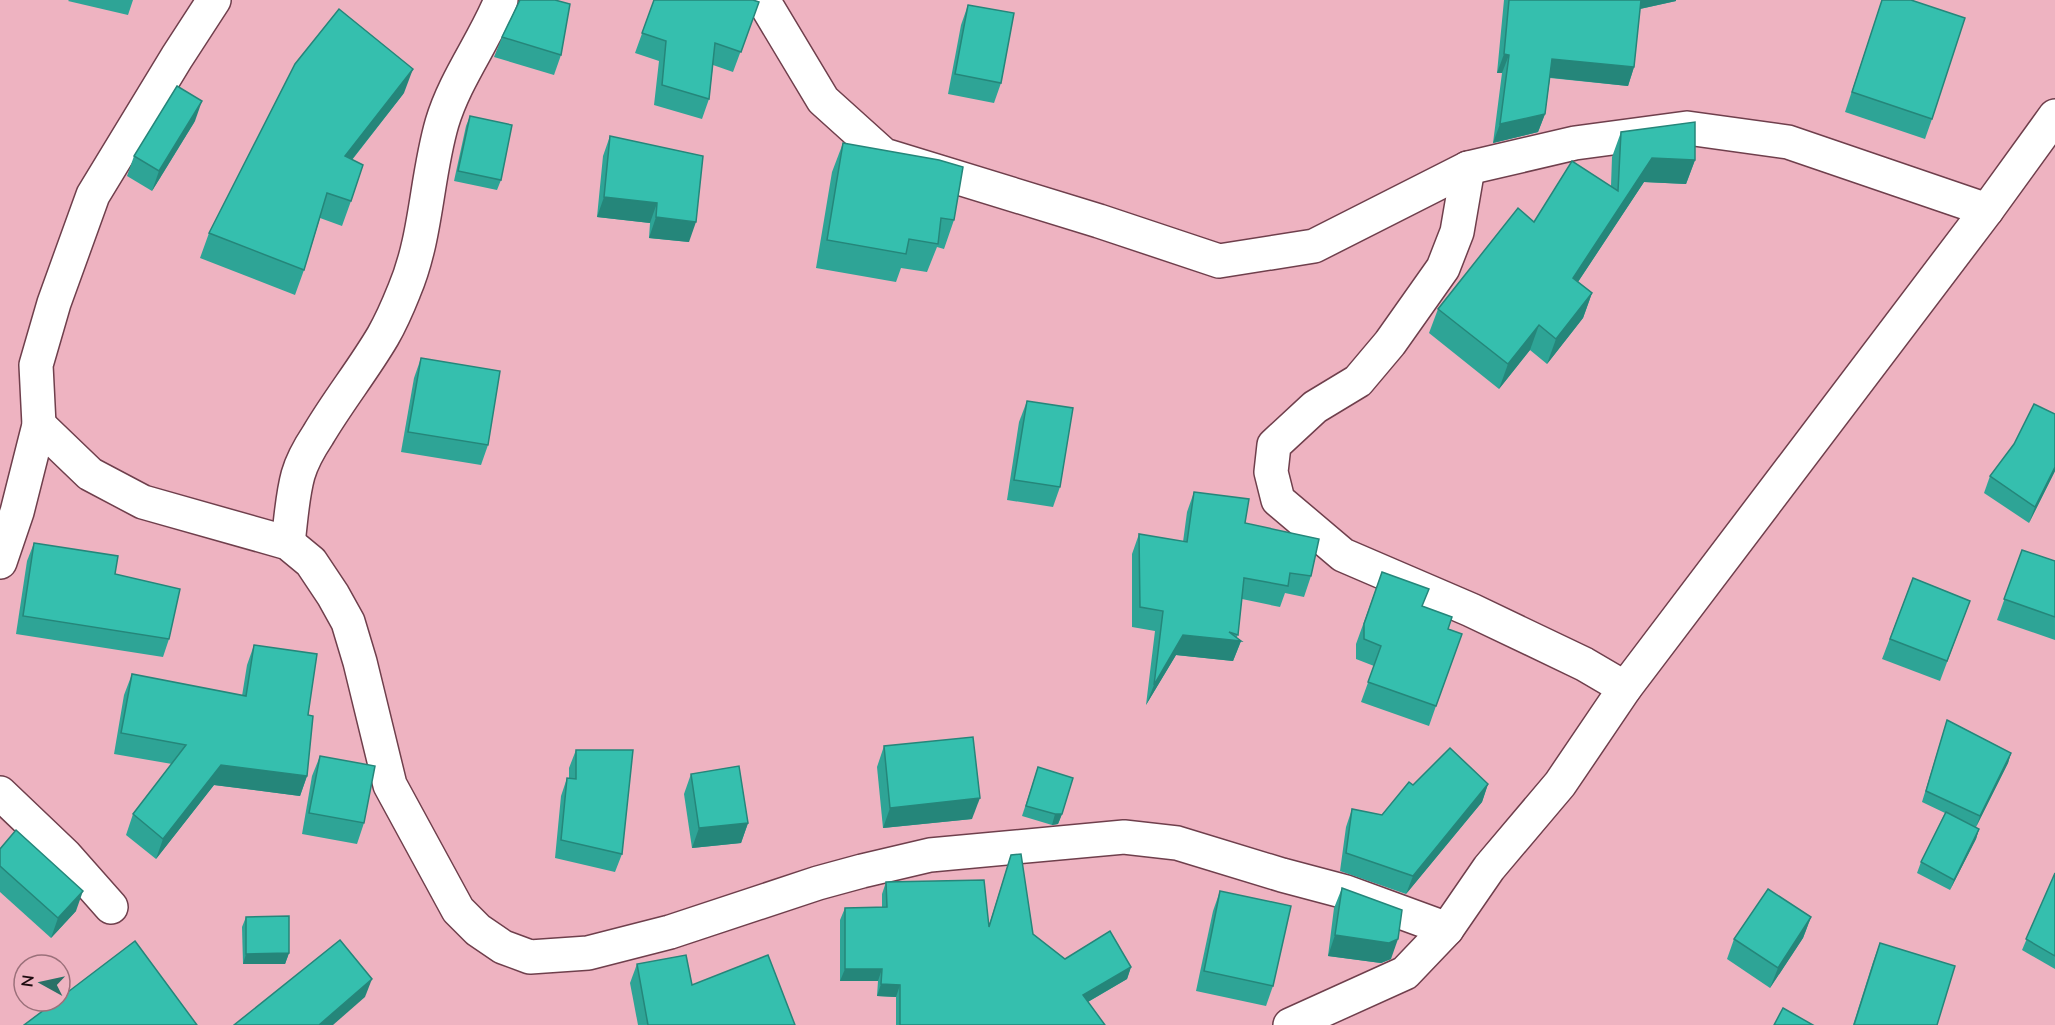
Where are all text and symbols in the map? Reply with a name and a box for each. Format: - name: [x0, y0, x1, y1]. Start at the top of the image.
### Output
- north arrow: [12, 953, 72, 1013]
- text: N: [16, 974, 38, 988]

